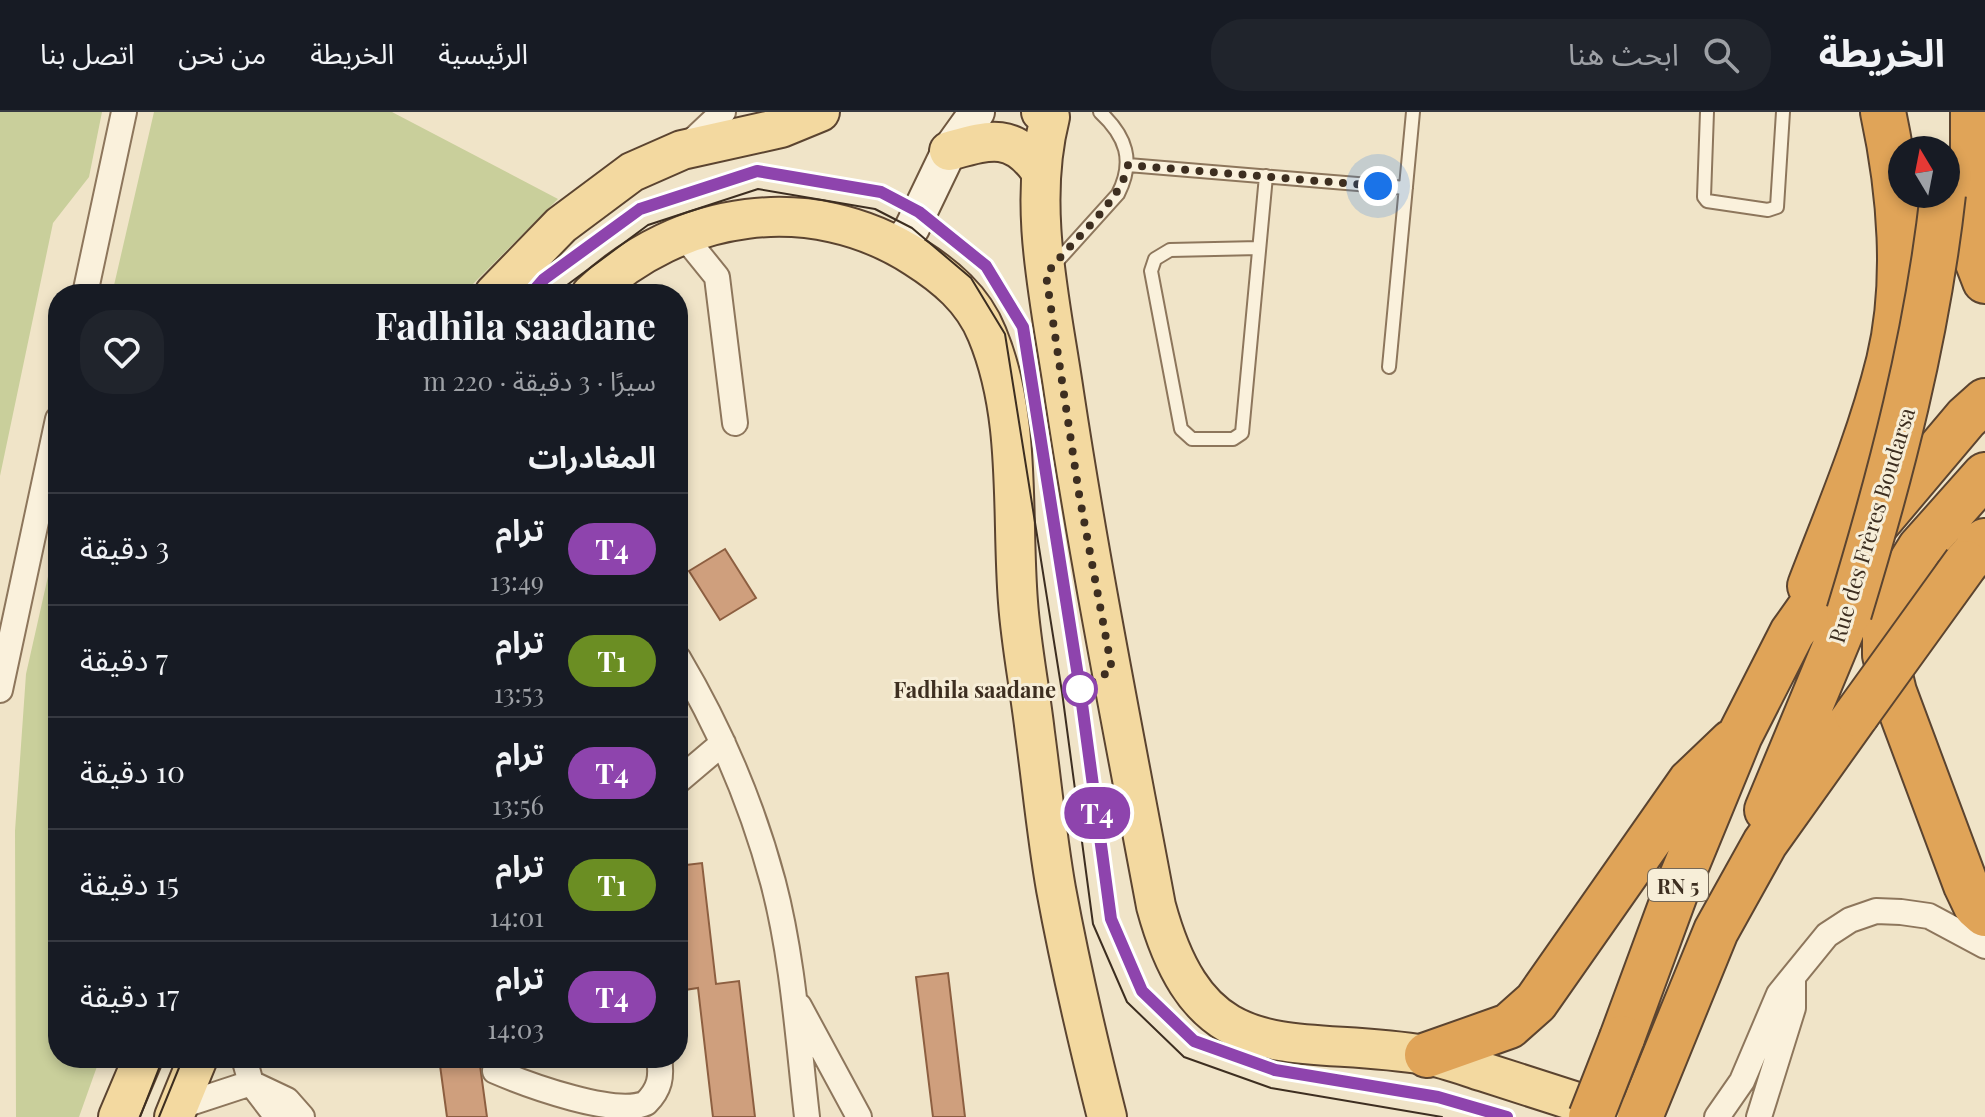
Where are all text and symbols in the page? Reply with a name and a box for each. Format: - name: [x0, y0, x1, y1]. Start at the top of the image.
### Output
- search box: [1211, 19, 1771, 91]
- text: الخريطة: [1819, 26, 1945, 77]
- text: ابحث هنا: [1568, 33, 1679, 73]
- icon: search: [1699, 33, 1743, 77]
- text: اتصل بنا: [40, 34, 134, 71]
- text: من نحن: [178, 34, 266, 71]
- text: الخريطة: [310, 34, 394, 71]
- text: الرئيسية: [438, 34, 528, 71]
- north arrow: [1888, 136, 1960, 208]
- map controls: [1888, 136, 1960, 208]
- your location: [1358, 166, 1398, 206]
- text: Fadhila saadane: [375, 299, 656, 350]
- button: heart: [80, 310, 164, 394]
- text: سيرًا · 3 دقيقة · 220 m: [423, 363, 656, 398]
- street label: Rue des Frères Boudarsa: [1821, 404, 1921, 646]
- text: المغادرات: [528, 436, 656, 476]
- text: ترام: [496, 509, 544, 549]
- text: 3 دقيقة: [80, 527, 169, 567]
- text: T4: [595, 530, 629, 567]
- text: 13:49: [490, 563, 544, 598]
- text: ترام: [496, 621, 544, 661]
- text: 7 دقيقة: [80, 639, 168, 679]
- text: T1: [597, 642, 627, 679]
- marker: Fadhila saadane: [1063, 672, 1097, 706]
- place label: Fadhila saadane: [893, 674, 1056, 704]
- text: 13:53: [494, 675, 544, 710]
- text: ترام: [496, 733, 544, 773]
- text: 10 دقيقة: [80, 751, 185, 791]
- text: T4: [595, 754, 629, 791]
- text: 13:56: [492, 787, 544, 822]
- line badge: T4: [1061, 787, 1133, 839]
- text: T4: [1080, 794, 1114, 831]
- text: ترام: [496, 845, 544, 885]
- text: 15 دقيقة: [80, 863, 179, 903]
- text: T1: [597, 866, 627, 903]
- road number: RN 5: [1648, 869, 1708, 901]
- text: 14:01: [489, 899, 544, 934]
- text: ترام: [496, 957, 544, 997]
- text: 17 دقيقة: [80, 975, 179, 1015]
- text: T4: [595, 978, 629, 1015]
- text: 14:03: [487, 1011, 544, 1046]

